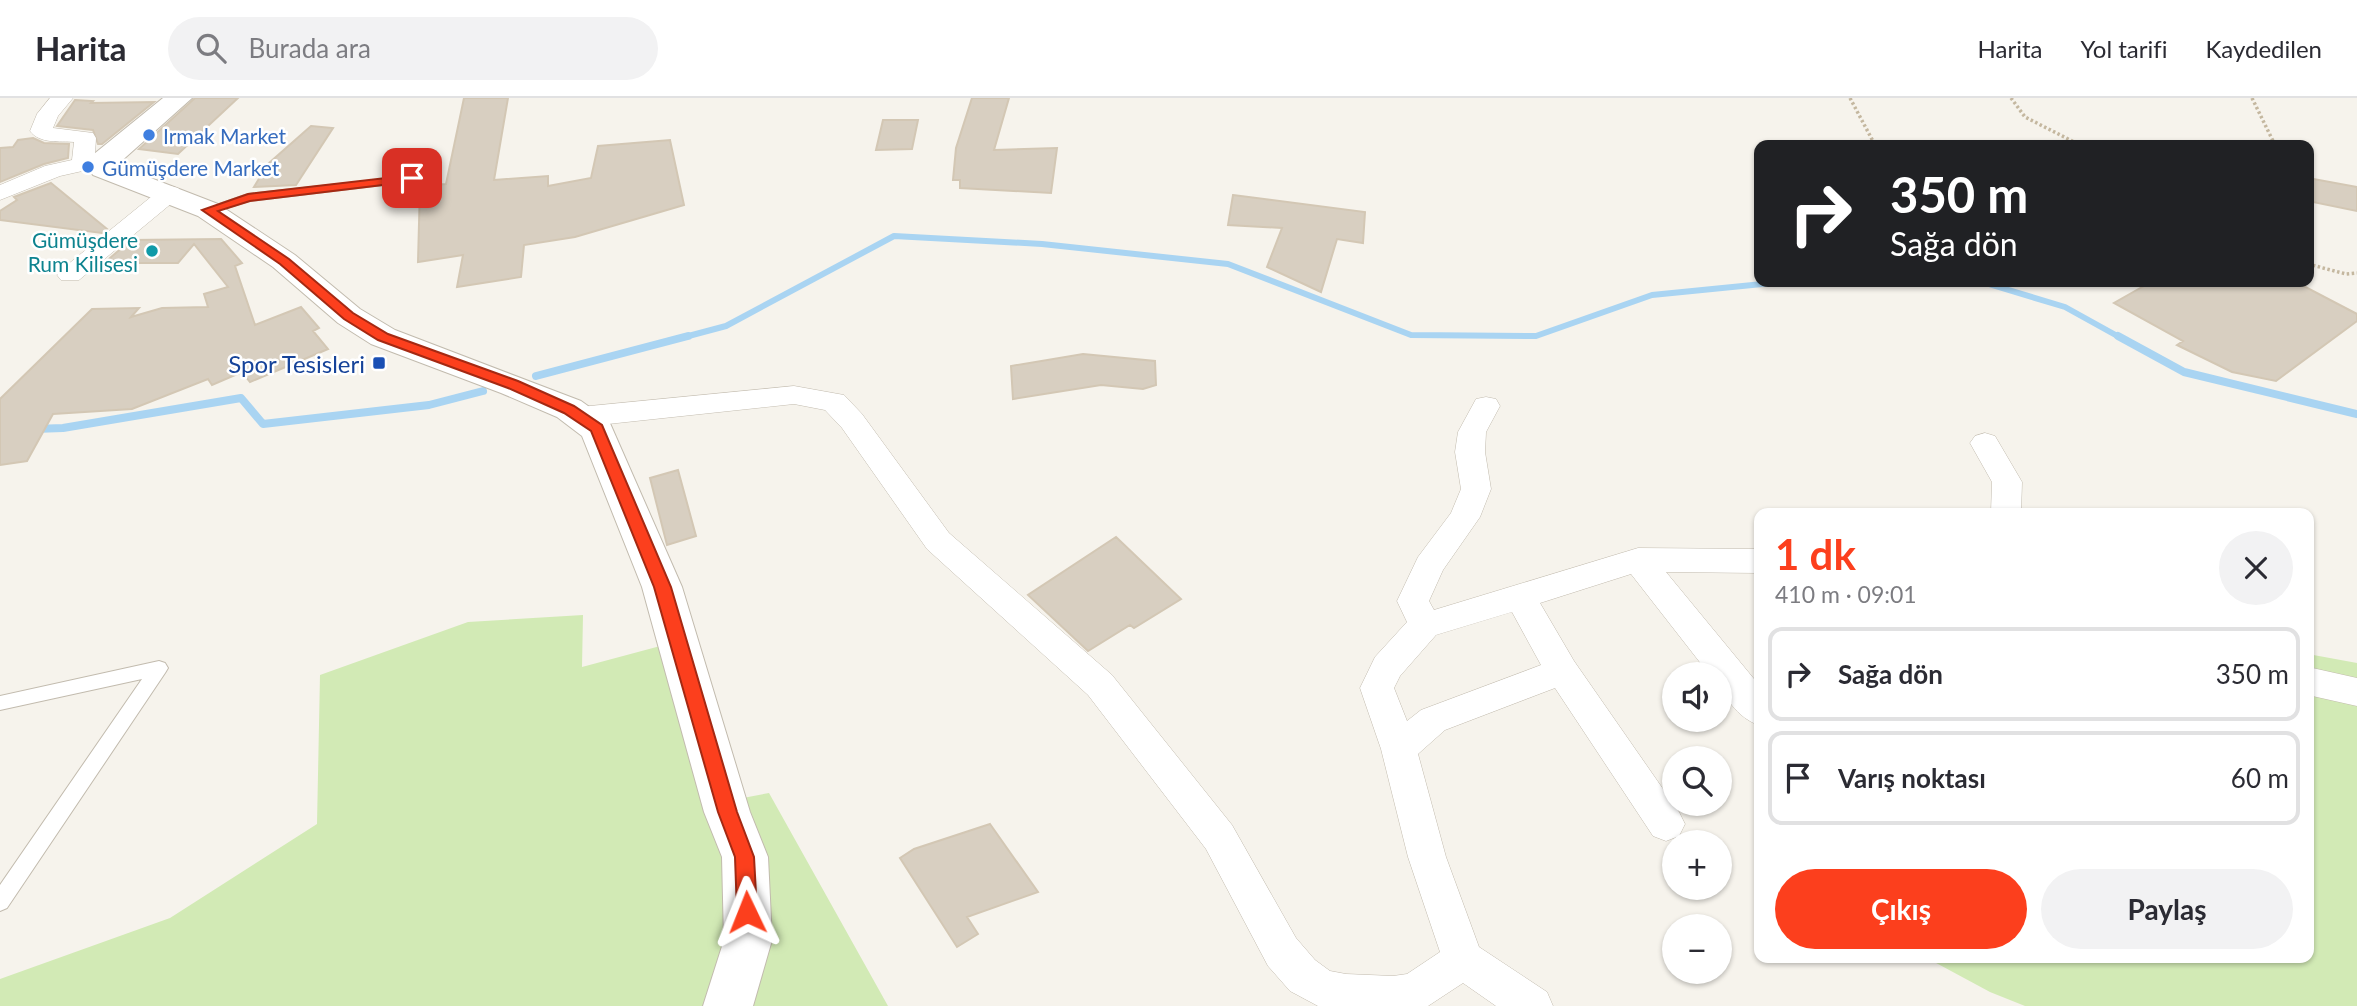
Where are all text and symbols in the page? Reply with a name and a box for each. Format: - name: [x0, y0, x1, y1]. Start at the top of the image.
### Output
- search box: [168, 17, 658, 80]
- text: Harita: [35, 28, 126, 68]
- icon: search: [192, 29, 230, 67]
- text: Burada ara: [248, 32, 371, 64]
- text: Harita: [1978, 34, 2042, 63]
- text: Yol tarifi: [2080, 34, 2167, 63]
- text: Kaydedilen: [2205, 34, 2322, 63]
- place label: Irmak Market: [163, 123, 286, 148]
- marker: Irmak Market: [141, 127, 157, 143]
- pin: [382, 148, 442, 208]
- place label: Gümüşdere Market: [102, 155, 280, 180]
- marker: Gümüşdere Market: [80, 159, 96, 175]
- icon: arrive: [393, 159, 431, 197]
- text: 350 m: [1890, 165, 2028, 223]
- icon: right: [1775, 168, 1866, 259]
- text: Sağa dön: [1890, 224, 2018, 263]
- place label: Gümüşdere Rum Kilisesi: [28, 227, 138, 276]
- marker: Gümüşdere Rum Kilisesi: [144, 243, 160, 259]
- place label: Spor Tesisleri: [228, 349, 365, 378]
- marker: Spor Tesisleri: [371, 355, 387, 371]
- text: 1 dk: [1775, 529, 1856, 579]
- button: close: [2219, 531, 2293, 605]
- text: 410 m · 09:01: [1775, 580, 1917, 608]
- icon: right: [1779, 655, 1817, 693]
- text: Sağa dön: [1838, 658, 1943, 690]
- text: 350 m: [2216, 658, 2289, 690]
- map controls: [1662, 662, 1732, 984]
- button: sound: [1662, 662, 1732, 732]
- button: search: [1662, 746, 1732, 816]
- icon: arrive: [1779, 759, 1817, 797]
- text: Varış noktası: [1838, 762, 1986, 794]
- text: 60 m: [2231, 762, 2289, 794]
- button: +: [1662, 830, 1732, 900]
- button: Çıkış: [1775, 869, 2027, 949]
- button: Paylaş: [2041, 869, 2293, 949]
- position arrow: [710, 875, 784, 949]
- button: −: [1662, 914, 1732, 984]

